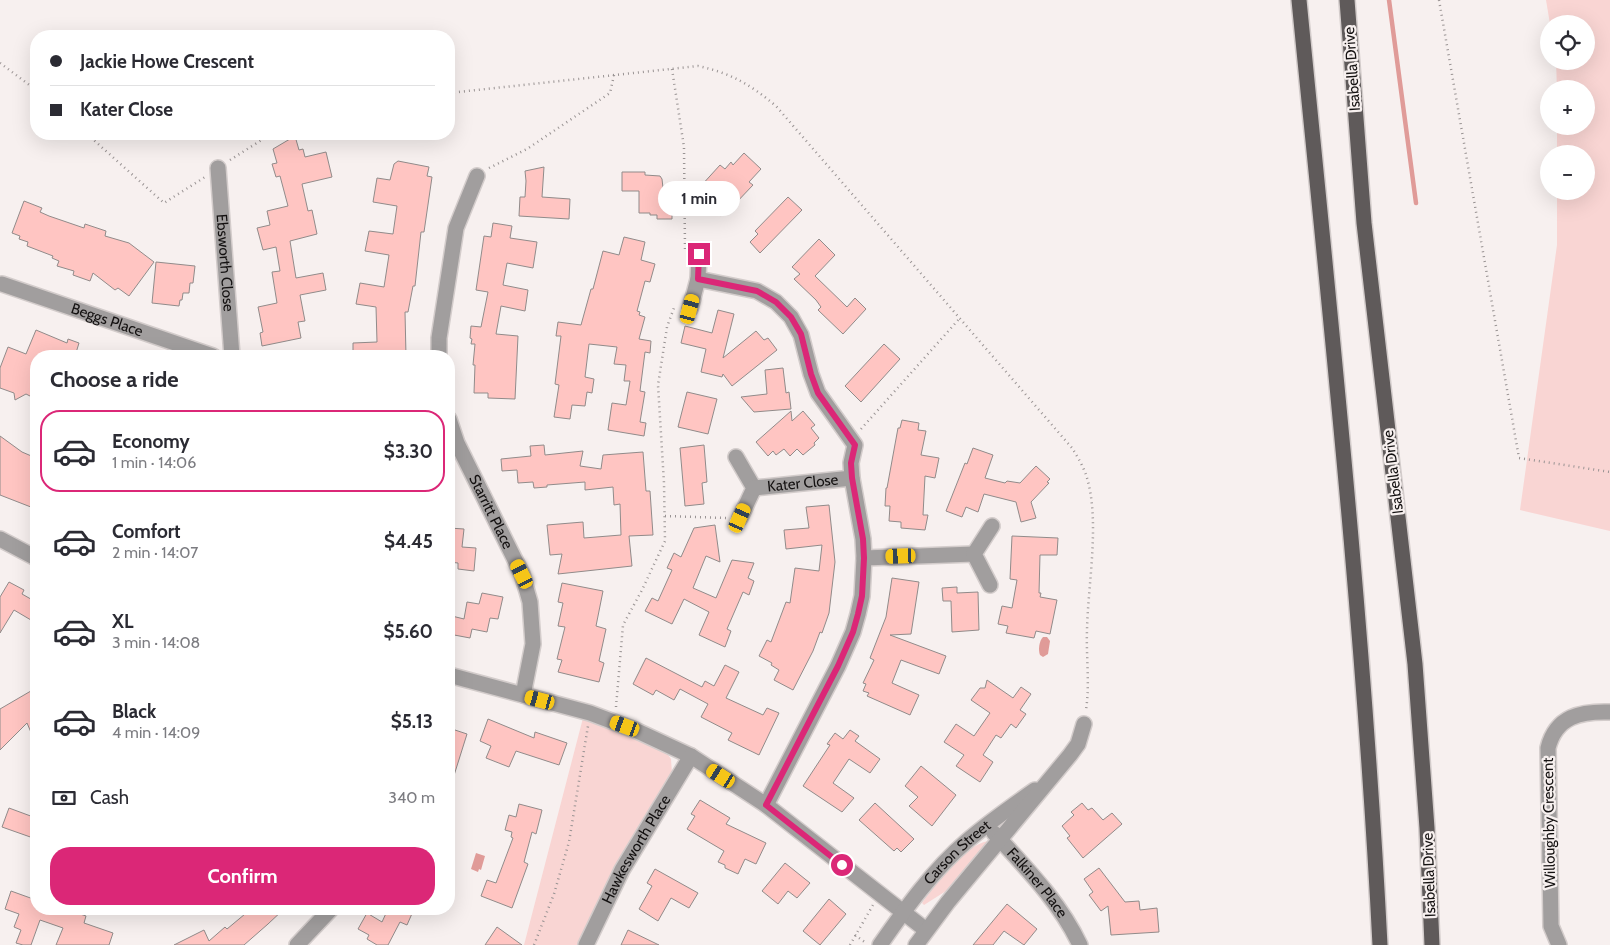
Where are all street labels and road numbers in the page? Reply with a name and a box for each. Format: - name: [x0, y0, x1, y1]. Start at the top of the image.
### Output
- street label: Isabella Drive: [1340, 26, 1364, 112]
- street label: Ebsworth Close: [212, 213, 238, 313]
- street label: Beggs Place: [69, 299, 146, 341]
- street label: Isabella Drive: [1379, 429, 1407, 515]
- street label: Kater Close: [766, 470, 839, 496]
- street label: Starritt Place: [465, 472, 517, 552]
- street label: Willoughby Crescent: [1539, 758, 1559, 888]
- street label: Hawkesworth Place: [598, 791, 674, 907]
- street label: Carson Street: [920, 816, 994, 888]
- street label: Isabella Drive: [1419, 832, 1439, 917]
- street label: Falkiner Place: [1003, 844, 1072, 921]

